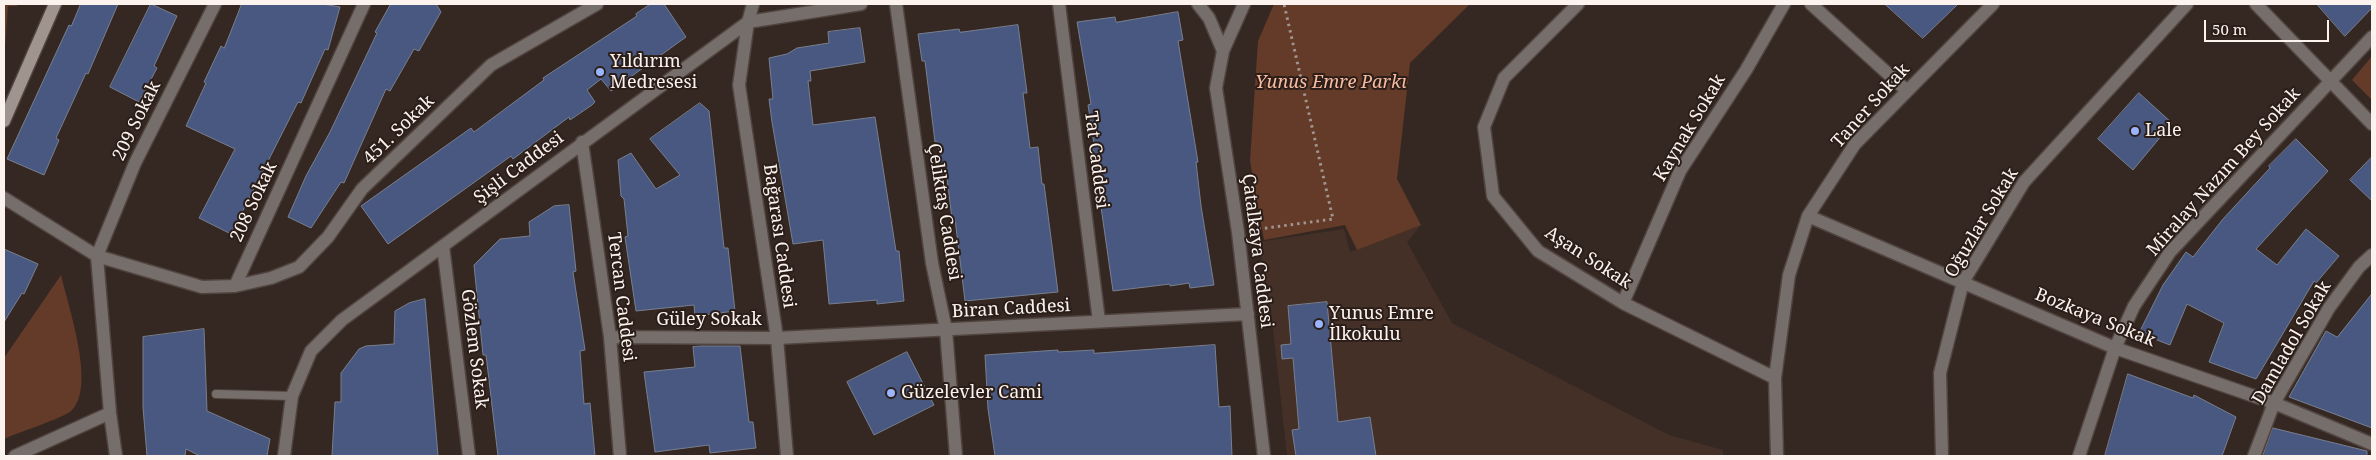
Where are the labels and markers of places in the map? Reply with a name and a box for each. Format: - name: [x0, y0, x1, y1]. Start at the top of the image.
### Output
- place label: Yıldırım Medresesi: [610, 51, 697, 94]
- marker: Yıldırım Medresesi: [594, 66, 606, 78]
- place label: Lale: [2145, 120, 2182, 142]
- marker: Lale: [2129, 125, 2141, 137]
- place label: Yunus Emre İlkokulu: [1329, 303, 1434, 346]
- marker: Yunus Emre İlkokulu: [1313, 318, 1325, 330]
- place label: Güzelevler Cami: [901, 382, 1042, 404]
- marker: Güzelevler Cami: [885, 387, 897, 399]

